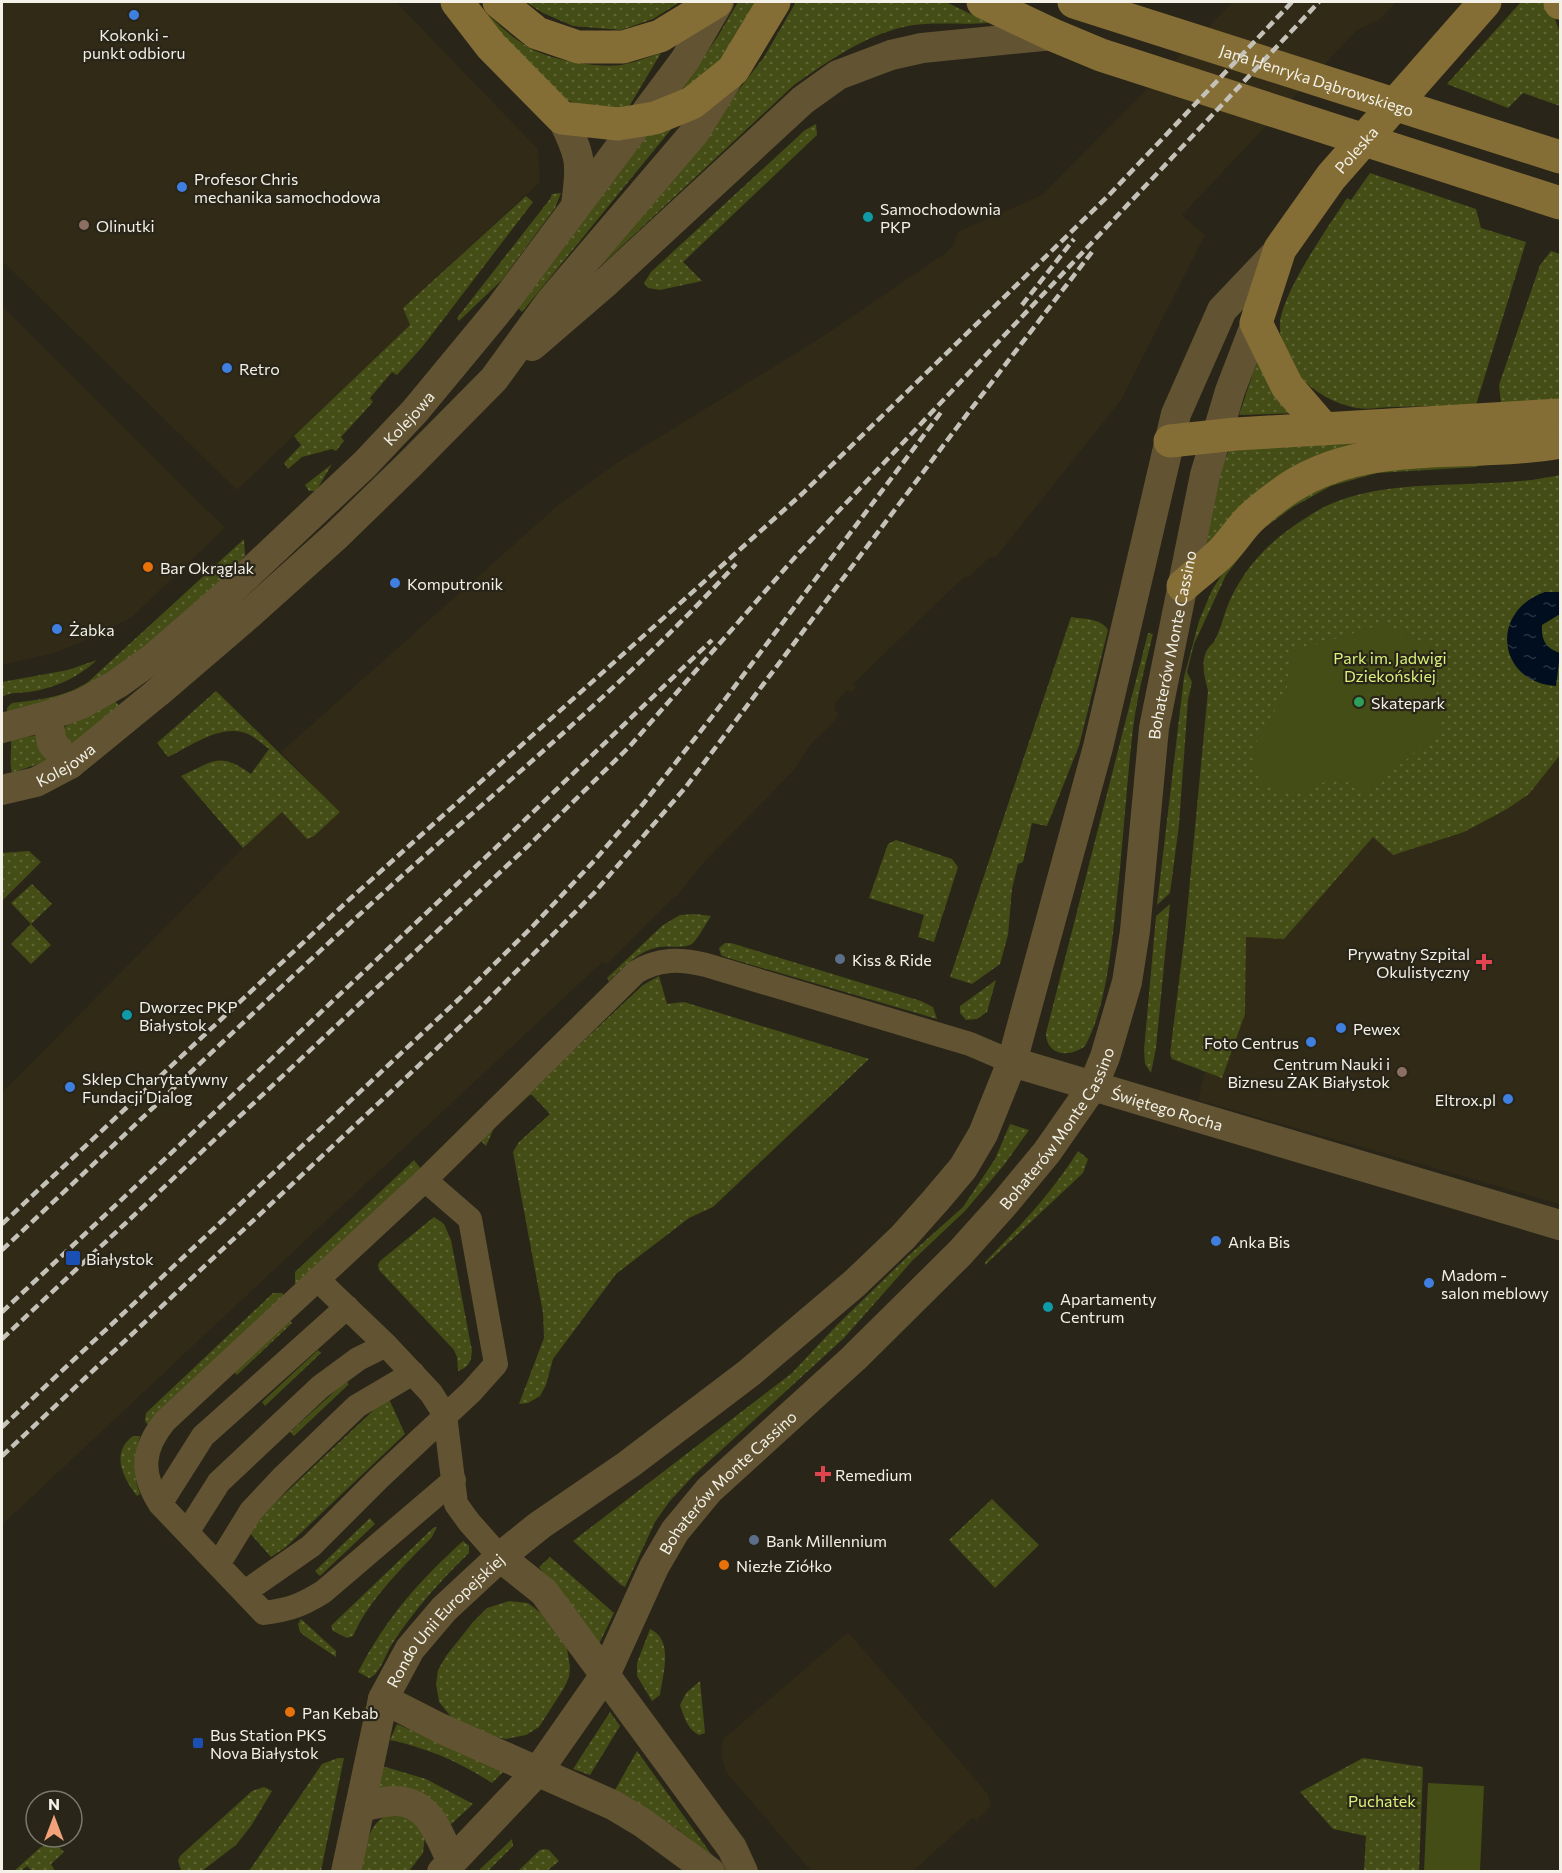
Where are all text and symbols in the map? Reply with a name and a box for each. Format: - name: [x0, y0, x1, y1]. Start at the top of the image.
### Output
- marker: Kokonki - punkt odbioru: [127, 8, 141, 22]
- place label: Kokonki - punkt odbioru: [82, 25, 186, 62]
- street label: Jana Henryka Dąbrowskiego: [1218, 40, 1416, 119]
- street label: Poleska: [1330, 122, 1381, 177]
- place label: Profesor Chris mechanika samochodowa: [194, 169, 381, 206]
- marker: Profesor Chris mechanika samochodowa: [175, 180, 189, 194]
- place label: Samochodownia PKP: [880, 199, 1001, 236]
- marker: Samochodownia PKP: [861, 210, 875, 224]
- place label: Olinutki: [96, 216, 155, 235]
- marker: Olinutki: [77, 218, 91, 232]
- place label: Retro: [239, 359, 280, 378]
- marker: Retro: [220, 361, 234, 375]
- street label: Kolejowa: [379, 387, 437, 449]
- street label: Bohaterów Monte Cassino: [1143, 549, 1199, 740]
- place label: Bar Okrąglak: [160, 558, 255, 577]
- marker: Bar Okrąglak: [141, 560, 155, 574]
- place label: Komputronik: [407, 574, 504, 593]
- marker: Komputronik: [388, 576, 402, 590]
- place label: Żabka: [69, 620, 115, 639]
- marker: Żabka: [50, 622, 64, 636]
- park label: Park im. Jadwigi Dziekońskiej: [1333, 648, 1447, 685]
- place label: Skatepark: [1371, 693, 1446, 712]
- marker: Skatepark: [1352, 695, 1366, 709]
- street label: Kolejowa: [32, 738, 98, 790]
- place label: Prywatny Szpital Okulistyczny: [1347, 944, 1470, 981]
- place label: Kiss & Ride: [852, 950, 932, 969]
- marker: Kiss & Ride: [833, 952, 847, 966]
- marker: Prywatny Szpital Okulistyczny: [1475, 953, 1493, 971]
- place label: Dworzec PKP Białystok: [139, 997, 237, 1034]
- marker: Dworzec PKP Białystok: [120, 1008, 134, 1022]
- place label: Pewex: [1353, 1019, 1401, 1038]
- marker: Pewex: [1334, 1021, 1348, 1035]
- place label: Foto Centrus: [1204, 1033, 1299, 1052]
- marker: Foto Centrus: [1304, 1035, 1318, 1049]
- street label: Bohaterów Monte Cassino: [995, 1045, 1117, 1213]
- place label: Centrum Nauki i Biznesu ŻAK Białystok: [1227, 1054, 1390, 1091]
- marker: Centrum Nauki i Biznesu ŻAK Białystok: [1395, 1065, 1409, 1079]
- place label: Sklep Charytatywny Fundacji Dialog: [82, 1069, 228, 1106]
- marker: Sklep Charytatywny Fundacji Dialog: [63, 1080, 77, 1094]
- street label: Świętego Rocha: [1109, 1083, 1225, 1134]
- place label: Eltrox.pl: [1435, 1090, 1496, 1109]
- marker: Eltrox.pl: [1501, 1092, 1515, 1106]
- place label: Anka Bis: [1228, 1232, 1290, 1251]
- marker: Anka Bis: [1209, 1234, 1223, 1248]
- marker: Białystok: [64, 1249, 82, 1267]
- place label: Białystok: [86, 1249, 154, 1268]
- place label: Madom - salon meblowy: [1441, 1265, 1549, 1302]
- marker: Madom - salon meblowy: [1422, 1276, 1436, 1290]
- place label: Apartamenty Centrum: [1060, 1289, 1157, 1326]
- marker: Apartamenty Centrum: [1041, 1300, 1055, 1314]
- street label: Bohaterów Monte Cassino: [654, 1406, 800, 1557]
- place label: Remedium: [835, 1465, 912, 1484]
- marker: Remedium: [816, 1467, 830, 1481]
- place label: Bank Millennium: [766, 1531, 887, 1550]
- marker: Bank Millennium: [747, 1533, 761, 1547]
- street label: Rondo Unii Europejskiej: [382, 1549, 507, 1690]
- place label: Niezłe Ziółko: [736, 1556, 832, 1575]
- marker: Niezłe Ziółko: [717, 1558, 731, 1572]
- place label: Pan Kebab: [302, 1703, 379, 1722]
- marker: Pan Kebab: [283, 1705, 297, 1719]
- place label: Bus Station PKS Nova Białystok: [210, 1725, 326, 1762]
- marker: Bus Station PKS Nova Białystok: [191, 1736, 205, 1750]
- north arrow: [24, 1789, 84, 1849]
- park label: Puchatek: [1348, 1791, 1416, 1810]
- text: N: [48, 1794, 60, 1813]

